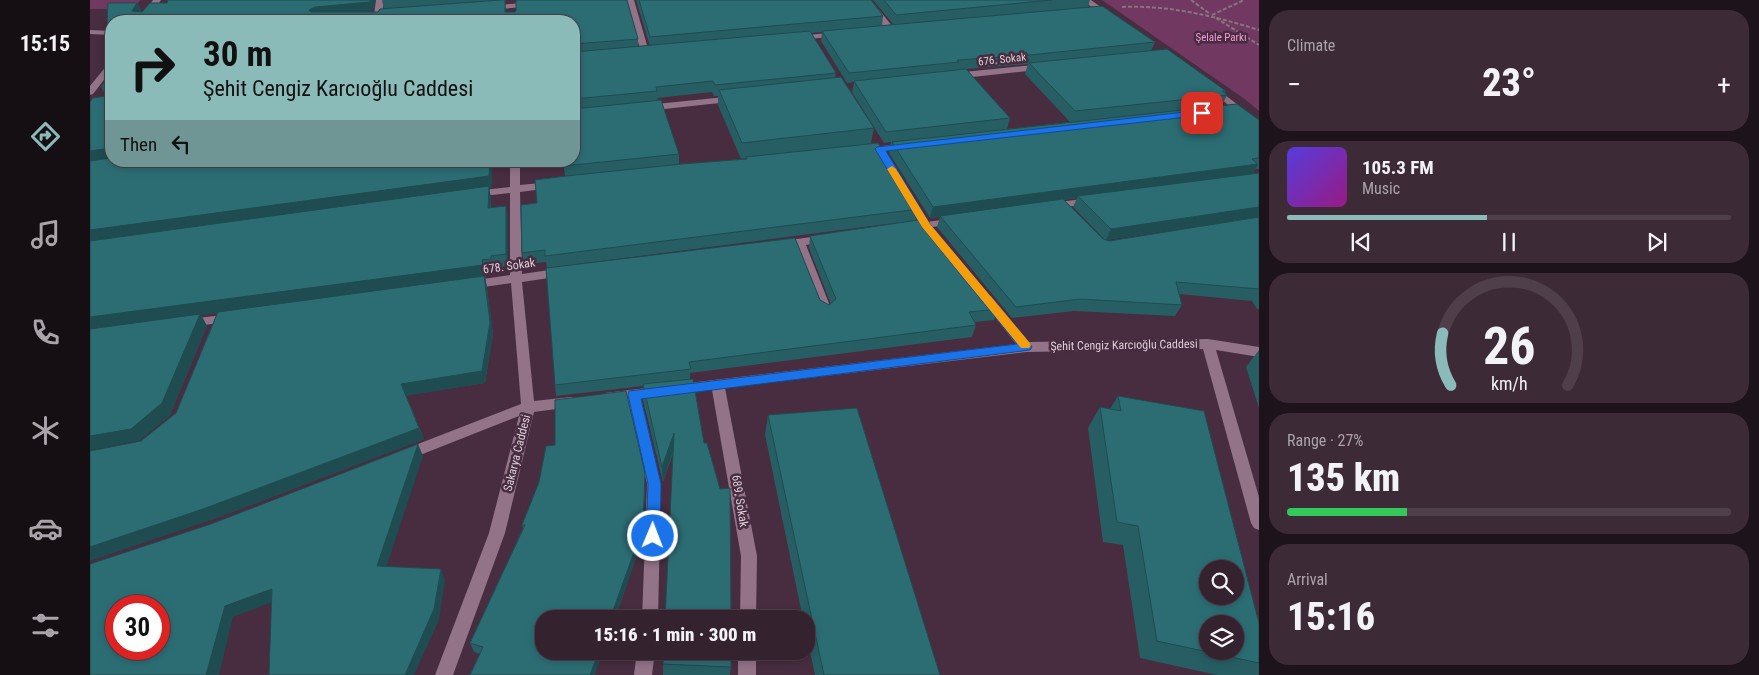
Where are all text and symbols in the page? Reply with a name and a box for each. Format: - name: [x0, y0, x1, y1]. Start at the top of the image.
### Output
- text: 15:15: [20, 31, 70, 56]
- park label: Şelale Parkı: [1195, 31, 1247, 44]
- text: 30 m: [203, 34, 272, 75]
- icon: right: [120, 35, 185, 100]
- text: Climate: [1287, 36, 1335, 55]
- street label: 676. Sokak: [977, 51, 1027, 68]
- text: 23°: [1482, 61, 1536, 105]
- text: −: [1287, 68, 1301, 101]
- text: +: [1717, 68, 1731, 101]
- text: Şehit Cengiz Karcıoğlu Caddesi: [203, 76, 473, 101]
- pin: [1181, 92, 1223, 134]
- icon: arrive: [1188, 99, 1216, 127]
- icon: directions: [28, 119, 63, 154]
- icon: left: [167, 130, 195, 158]
- text: Then: [120, 133, 157, 156]
- text: 105.3 FM: [1362, 156, 1434, 179]
- text: Music: [1362, 179, 1400, 198]
- icon: music: [28, 217, 63, 252]
- icon: previous: [1347, 228, 1375, 256]
- icon: pause: [1495, 228, 1523, 256]
- icon: next: [1643, 228, 1671, 256]
- street label: 678. Sokak: [482, 255, 537, 277]
- icon: phone: [28, 315, 63, 350]
- text: 26: [1483, 316, 1535, 377]
- street label: Şehit Cengiz Karcıoğlu Caddesi: [1050, 337, 1198, 353]
- text: km/h: [1491, 373, 1527, 394]
- icon: climate: [28, 413, 63, 448]
- street label: Sakarya Caddesi: [501, 413, 533, 493]
- text: Range · 27%: [1287, 431, 1363, 450]
- text: 135 km: [1287, 456, 1400, 500]
- street label: 689. Sokak: [729, 474, 751, 529]
- position arrow: [626, 509, 678, 561]
- icon: car: [28, 511, 63, 546]
- map controls: [1199, 560, 1244, 660]
- button: search: [1199, 560, 1244, 605]
- text: Arrival: [1287, 570, 1328, 589]
- speed limit sign: 30: [105, 595, 170, 660]
- text: 15:16: [1287, 595, 1375, 639]
- icon: filters: [28, 608, 63, 643]
- button: layers: [1199, 615, 1244, 660]
- text: 15:16 · 1 min · 300 m: [594, 623, 756, 646]

